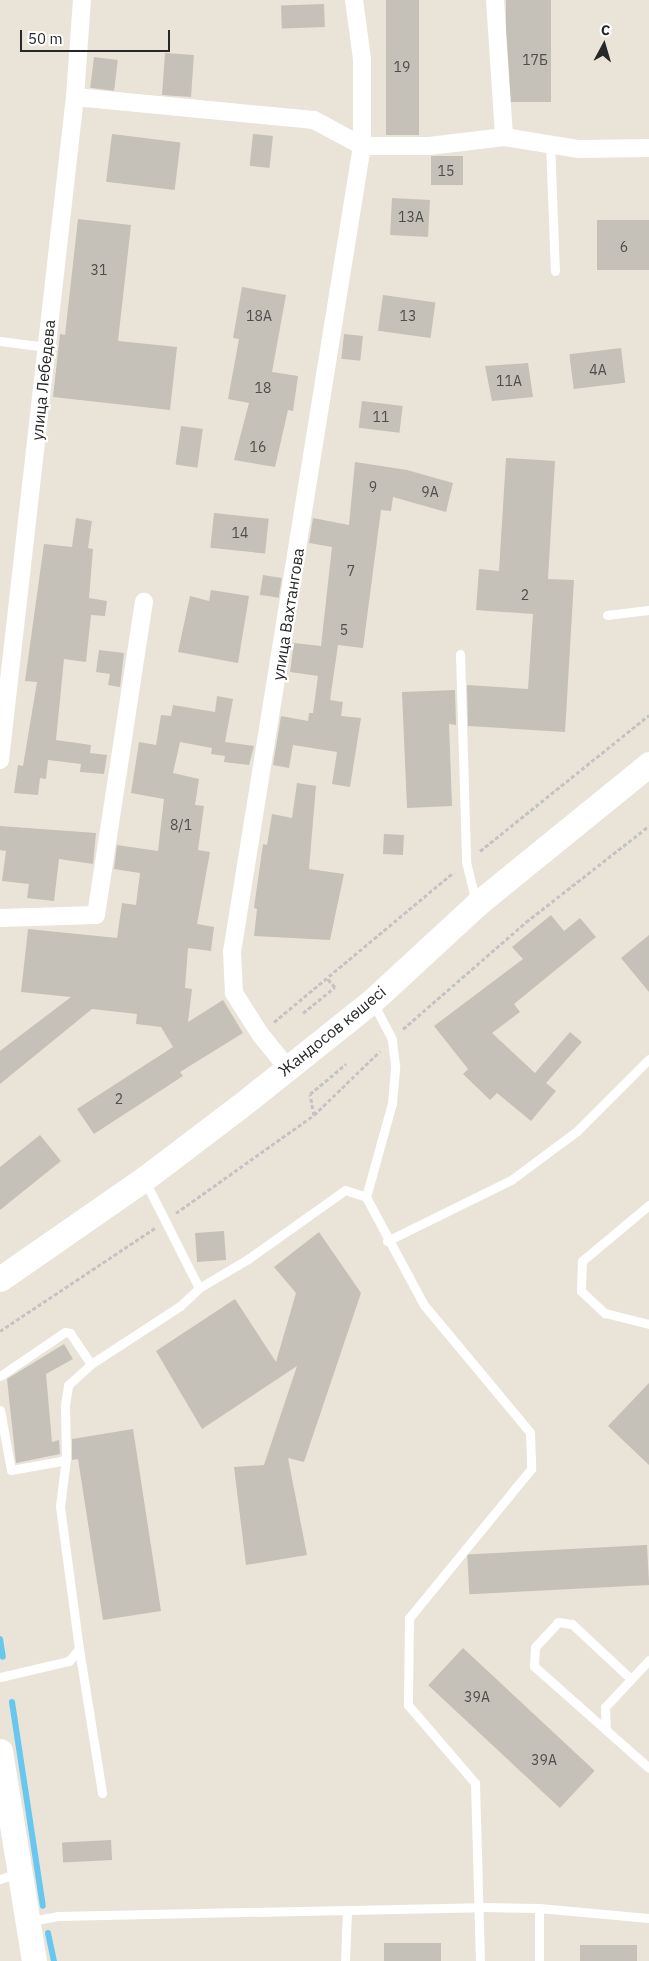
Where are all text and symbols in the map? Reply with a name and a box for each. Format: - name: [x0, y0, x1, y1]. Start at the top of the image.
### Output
- scale bar: [22, 20, 172, 52]
- north arrow: [579, 20, 629, 70]
- text: С: [600, 21, 611, 40]
- text: 50 m: [28, 29, 63, 48]
- house number: 17Б: [522, 52, 548, 68]
- house number: 19: [394, 59, 410, 75]
- house number: 15: [438, 163, 454, 179]
- house number: 13А: [398, 209, 424, 225]
- house number: 6: [620, 239, 628, 255]
- house number: 31: [91, 262, 107, 278]
- house number: 18А: [246, 308, 272, 324]
- house number: 13: [400, 308, 416, 324]
- street label: улица Лебедева: [27, 319, 59, 441]
- house number: 4А: [589, 362, 607, 378]
- house number: 11А: [496, 373, 522, 389]
- house number: 18: [255, 380, 271, 396]
- house number: 11: [373, 409, 389, 425]
- house number: 16: [250, 439, 266, 455]
- house number: 9: [369, 479, 377, 495]
- house number: 9А: [421, 484, 439, 500]
- house number: 14: [232, 525, 248, 541]
- street label: улица Вахтангова: [268, 547, 308, 681]
- house number: 7: [347, 563, 355, 579]
- house number: 2: [521, 587, 529, 603]
- house number: 5: [340, 622, 348, 638]
- house number: 8/1: [170, 817, 192, 833]
- street label: Жандосов көшесі: [274, 982, 390, 1080]
- house number: 2: [115, 1091, 123, 1107]
- house number: 39А: [464, 1689, 490, 1705]
- house number: 39А: [531, 1752, 557, 1768]

